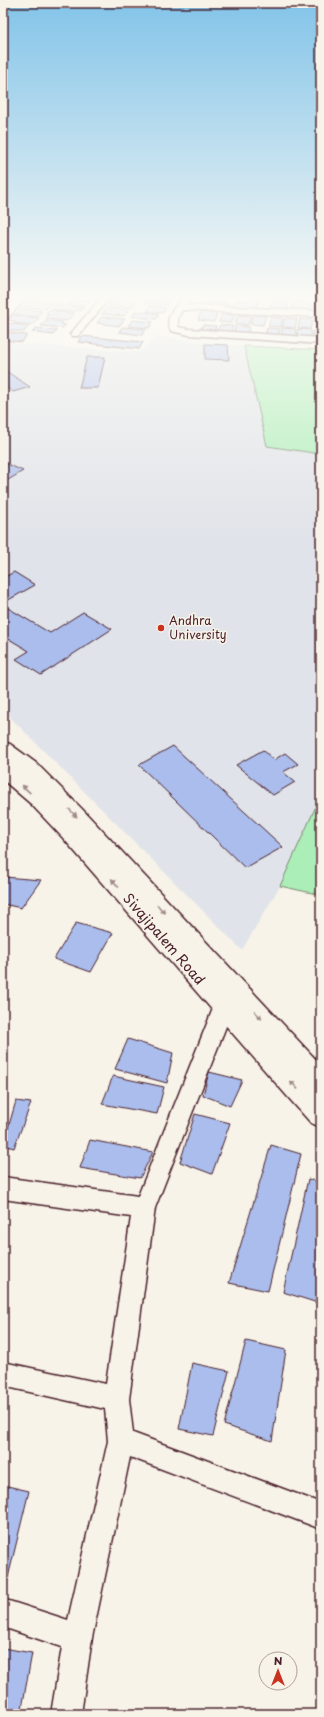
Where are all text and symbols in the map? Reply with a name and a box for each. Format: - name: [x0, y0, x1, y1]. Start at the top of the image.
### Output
- place label: Andhra University: [169, 611, 227, 643]
- marker: Andhra University: [156, 623, 166, 633]
- one-way arrow: [21, 784, 31, 793]
- one-way arrow: [68, 808, 78, 818]
- one-way arrow: [111, 879, 120, 888]
- street label: Sivajipalem Road: [119, 888, 210, 989]
- one-way arrow: [156, 904, 165, 914]
- one-way arrow: [253, 1010, 262, 1021]
- one-way arrow: [290, 1080, 299, 1090]
- north arrow: [258, 1651, 298, 1691]
- text: N: [274, 1652, 283, 1669]

